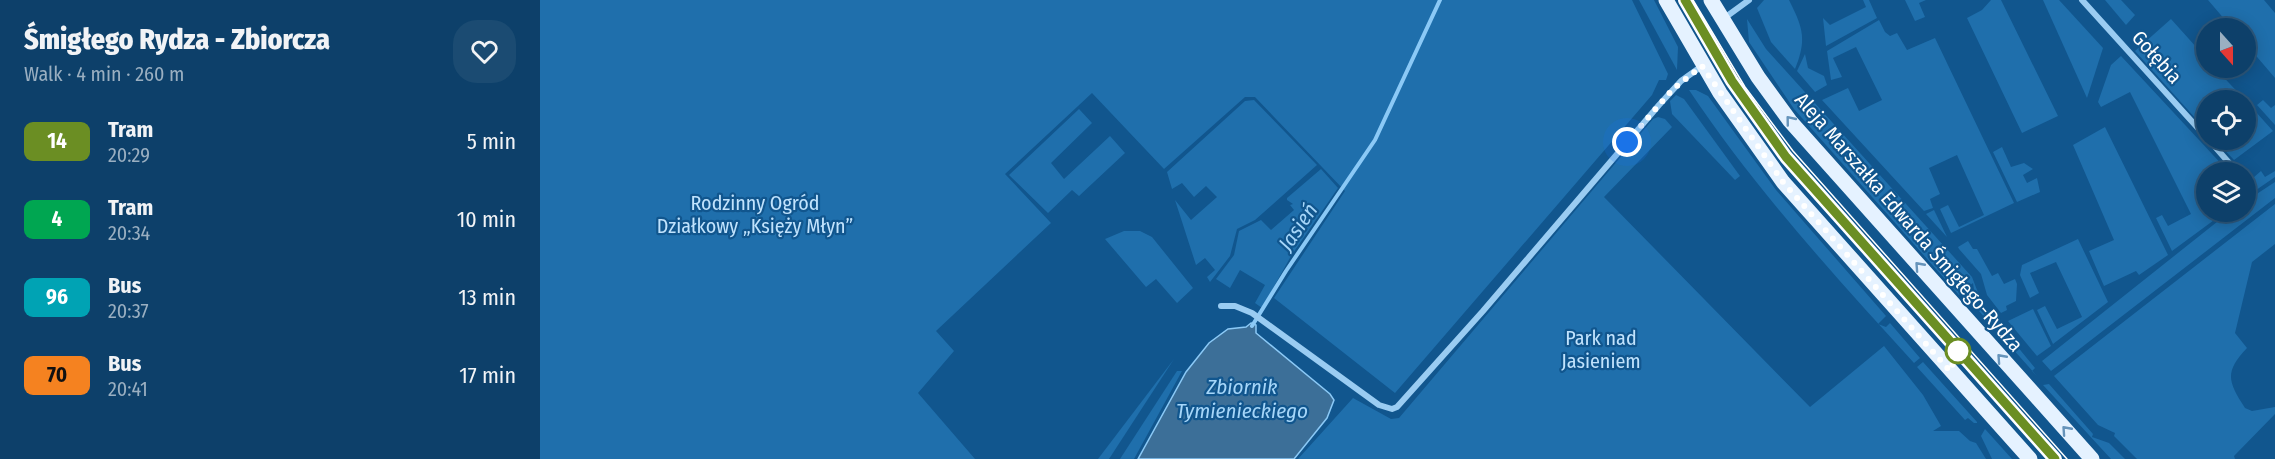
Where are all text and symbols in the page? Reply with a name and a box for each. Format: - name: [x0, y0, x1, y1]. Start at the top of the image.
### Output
- north arrow: [2196, 18, 2256, 78]
- map controls: [2196, 18, 2256, 222]
- button: heart: [453, 20, 516, 83]
- text: Śmigłego Rydza - Zbiorcza: [24, 23, 330, 56]
- street label: Gołębia: [2127, 26, 2187, 88]
- text: Walk · 4 min · 260 m: [24, 62, 184, 86]
- street label: Aleja Marszałka Edwarda Śmigłego-Rydza: [1790, 88, 2028, 356]
- button: locate: [2196, 90, 2256, 150]
- text: Tram: [108, 116, 153, 143]
- one-way arrow: [1786, 116, 1797, 127]
- your location: [1612, 127, 1642, 157]
- text: 14: [47, 128, 67, 154]
- text: 5 min: [467, 128, 516, 155]
- text: 20:29: [108, 143, 150, 167]
- button: layers: [2196, 162, 2256, 222]
- park label: Rodzinny Ogród Działkowy „Księży Młyn”: [657, 191, 853, 238]
- text: Tram: [108, 194, 153, 221]
- water label: Jasień: [1272, 198, 1323, 257]
- text: 4: [52, 206, 62, 232]
- text: 10 min: [457, 206, 516, 233]
- text: 20:34: [108, 221, 150, 245]
- one-way arrow: [1915, 263, 1926, 274]
- text: Bus: [108, 272, 141, 299]
- text: 96: [46, 284, 68, 310]
- text: 13 min: [458, 284, 516, 311]
- text: 20:37: [108, 299, 149, 323]
- park label: Park nad Jasieniem: [1561, 326, 1641, 373]
- unlabelled marker: [1945, 338, 1971, 364]
- text: Bus: [108, 350, 141, 377]
- one-way arrow: [1997, 354, 2008, 365]
- text: 70: [47, 362, 67, 388]
- text: 17 min: [459, 362, 516, 389]
- water label: Zbiornik Tymienieckiego: [1176, 374, 1308, 424]
- text: 20:41: [108, 377, 148, 401]
- one-way arrow: [2062, 427, 2073, 437]

